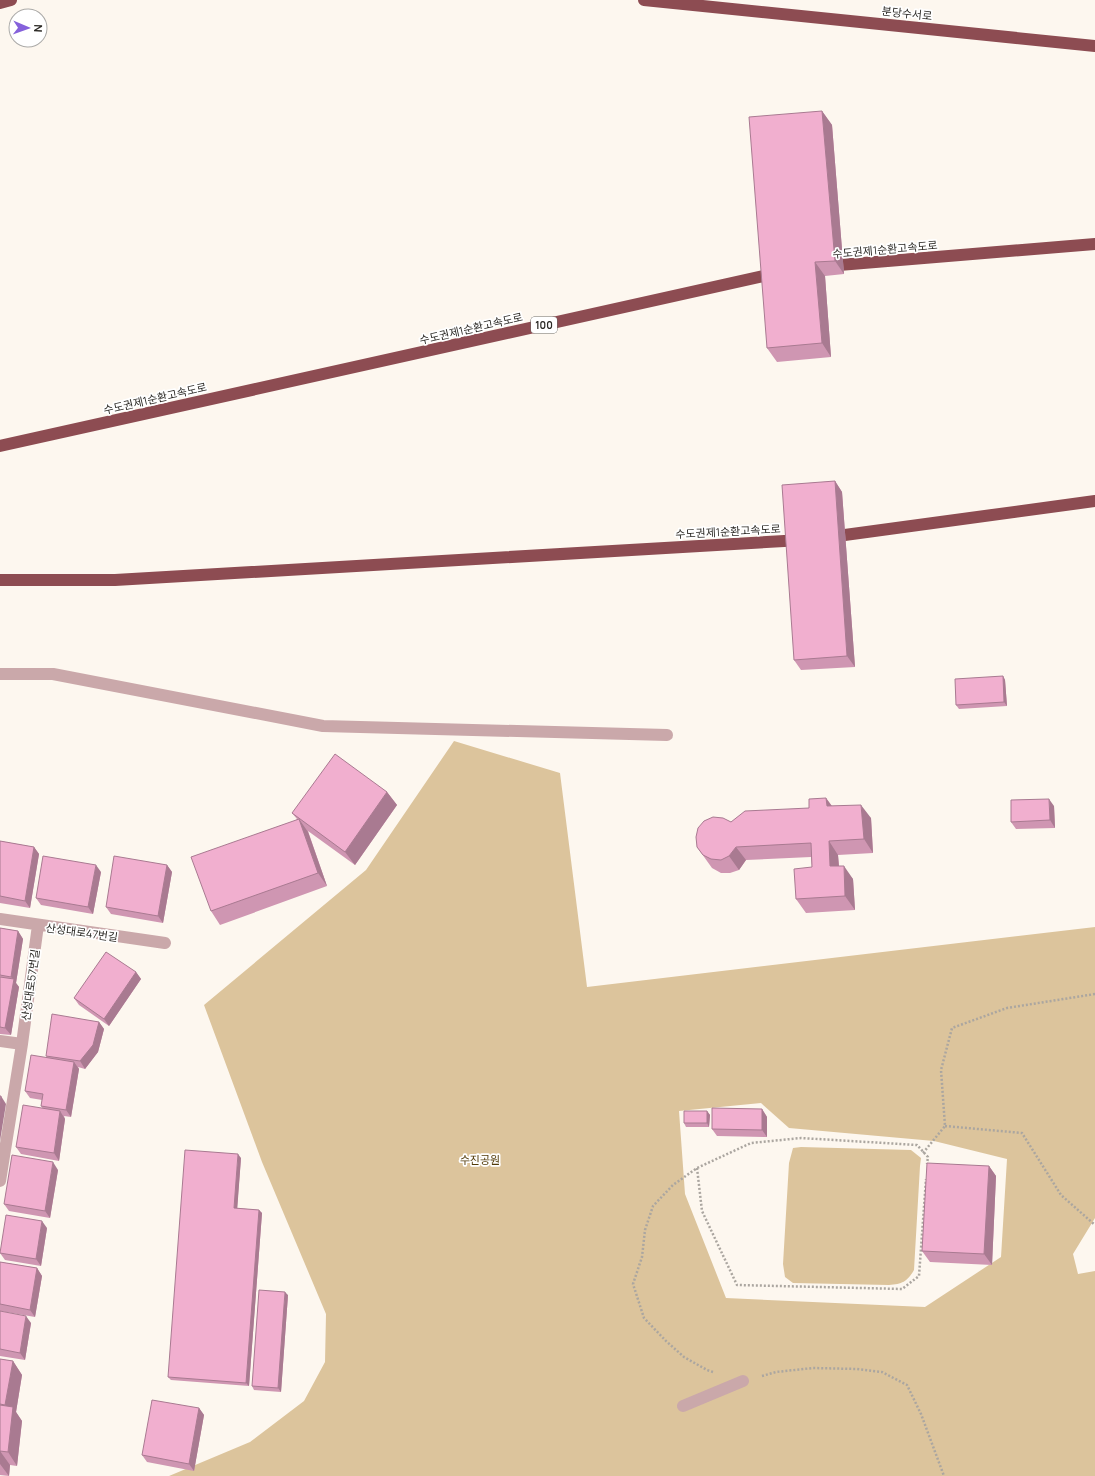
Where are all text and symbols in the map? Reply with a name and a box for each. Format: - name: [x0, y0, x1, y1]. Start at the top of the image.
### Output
- street label: 분당수서로: [881, 3, 933, 23]
- north arrow: [8, 8, 48, 48]
- text: N: [31, 24, 46, 33]
- street label: 수도권제1순환고속도로: [832, 237, 938, 261]
- street label: 수도권제1순환고속도로: [418, 309, 524, 347]
- road number: 100: [531, 317, 557, 333]
- street label: 수도권제1순환고속도로: [102, 379, 208, 417]
- street label: 수도권제1순환고속도로: [675, 521, 781, 541]
- street label: 산성대로47번길: [45, 920, 119, 944]
- street label: 산성대로57번길: [18, 948, 42, 1022]
- park label: 수진공원: [460, 1152, 500, 1167]

